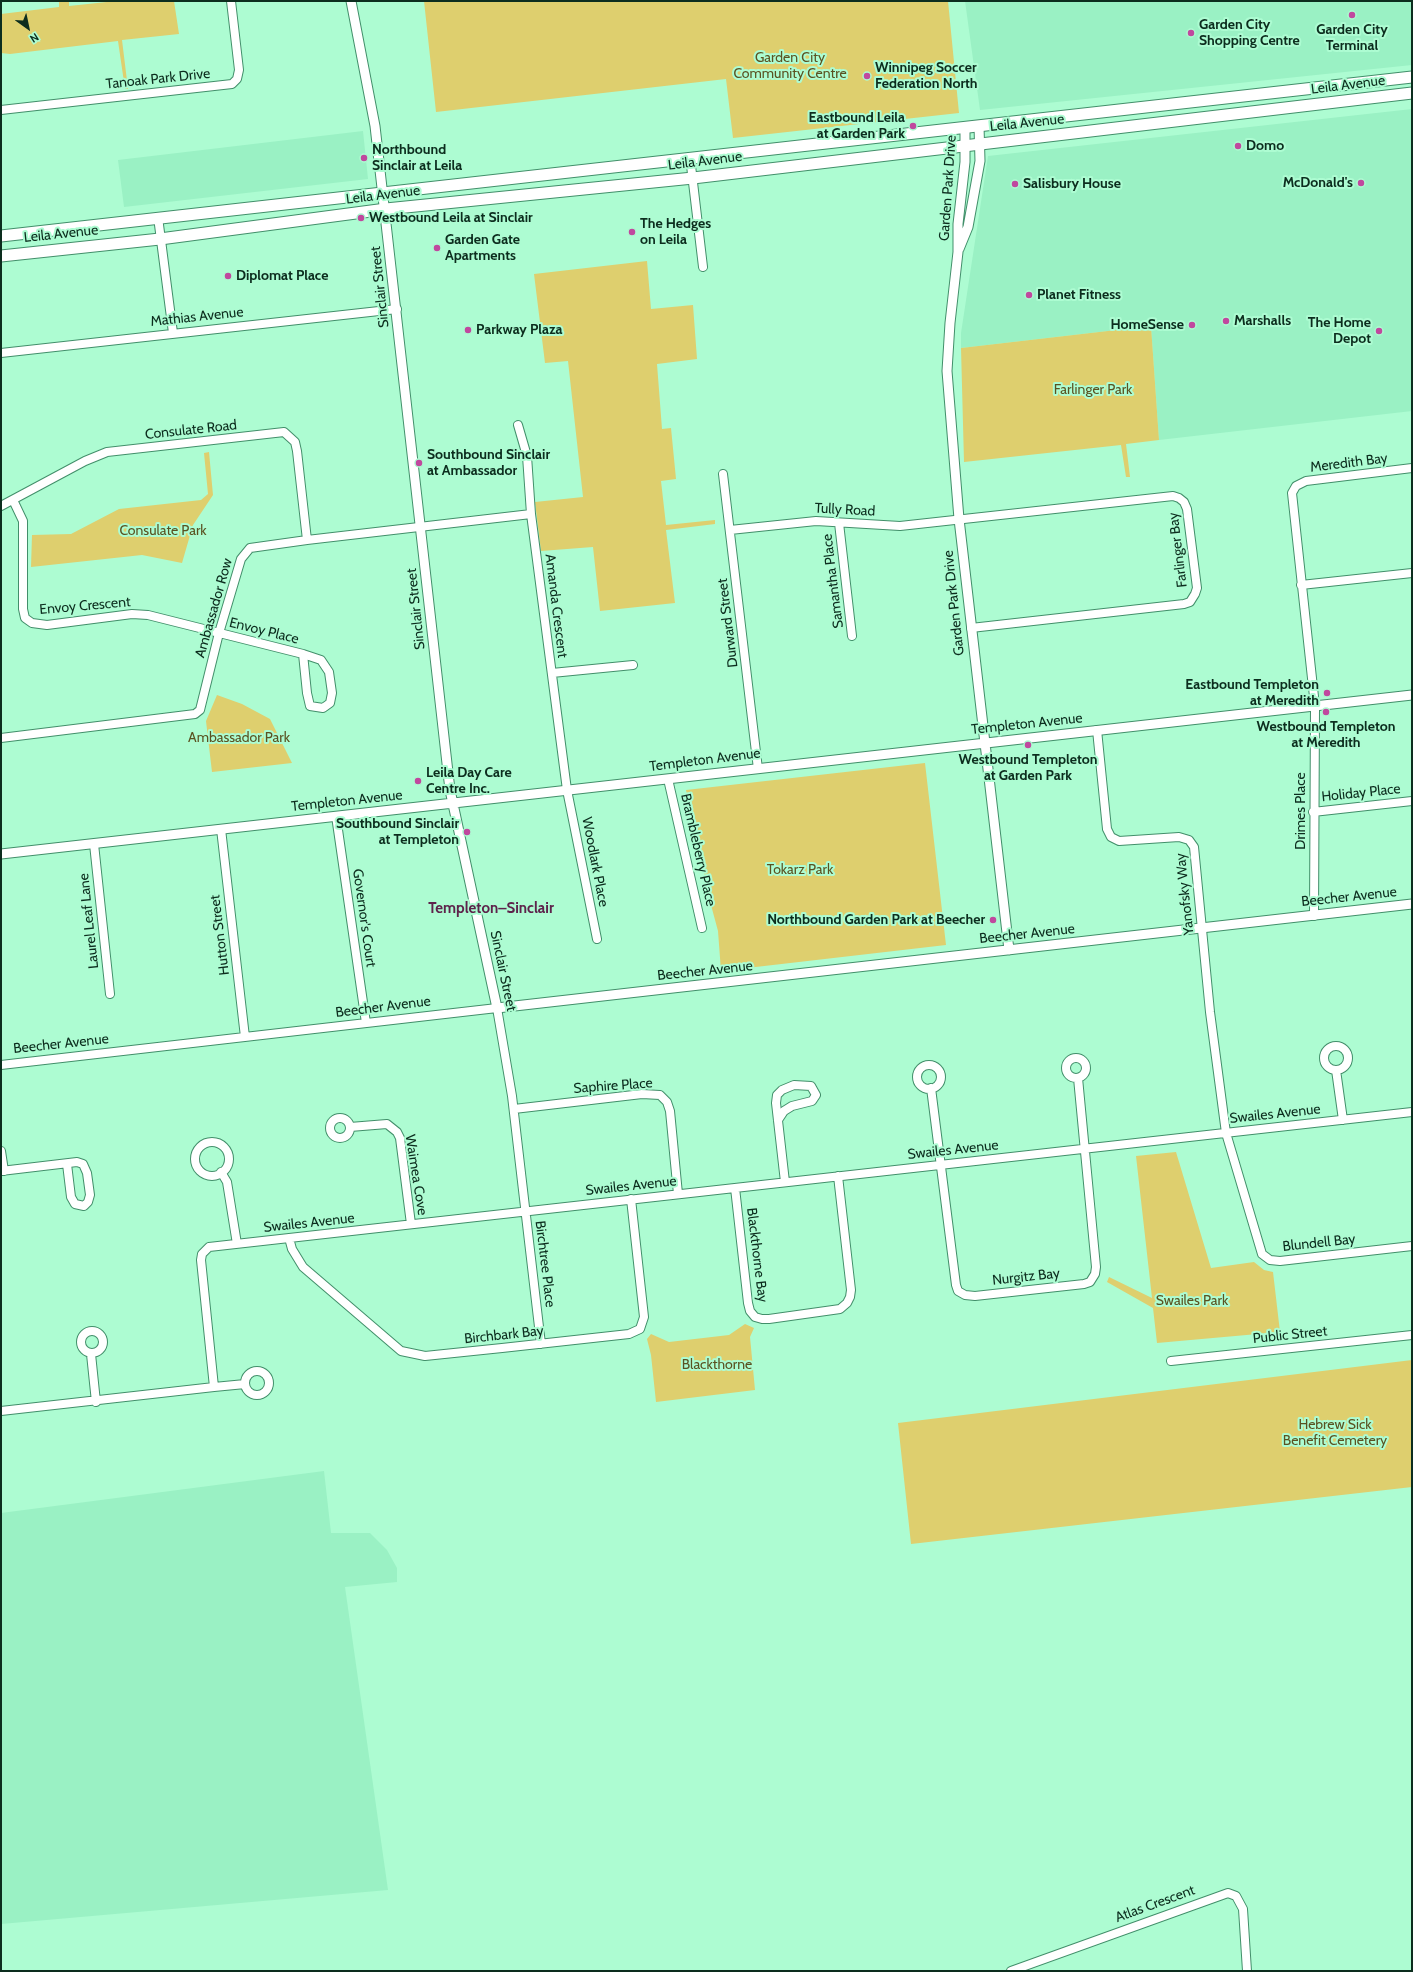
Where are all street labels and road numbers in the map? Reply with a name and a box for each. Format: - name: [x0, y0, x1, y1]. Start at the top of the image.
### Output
- street label: Tanoak Park Drive: [105, 65, 211, 93]
- street label: Leila Avenue: [1310, 72, 1386, 98]
- street label: Leila Avenue: [989, 111, 1065, 135]
- street label: Garden Park Drive: [936, 135, 960, 241]
- street label: Leila Avenue: [667, 148, 743, 174]
- street label: Leila Avenue: [345, 182, 421, 208]
- street label: Leila Avenue: [23, 222, 99, 246]
- street label: Sinclair Street: [367, 245, 393, 329]
- street label: Mathias Avenue: [150, 304, 244, 330]
- street label: Consulate Road: [144, 417, 238, 443]
- street label: Meredith Bay: [1309, 450, 1389, 476]
- street label: Tully Road: [814, 500, 876, 520]
- street label: Farlinger Bay: [1165, 512, 1191, 588]
- street label: Samantha Place: [819, 533, 847, 629]
- street label: Garden Park Drive: [940, 549, 968, 657]
- street label: Amanda Crescent: [541, 553, 571, 659]
- street label: Ambassador Row: [192, 556, 236, 660]
- street label: Sinclair Street: [403, 567, 429, 651]
- street label: Durward Street: [714, 577, 742, 669]
- street label: Envoy Crescent: [39, 594, 131, 618]
- street label: Envoy Place: [227, 614, 301, 648]
- street label: Templeton Avenue: [971, 710, 1083, 738]
- street label: Templeton Avenue: [649, 745, 761, 775]
- street label: Drimes Place: [1293, 772, 1309, 850]
- street label: Holiday Place: [1321, 780, 1401, 806]
- street label: Templeton Avenue: [291, 787, 403, 815]
- street label: Brambleberry Place: [677, 792, 719, 908]
- street label: Woodlark Place: [578, 816, 612, 908]
- street label: Yanofsky Way: [1172, 852, 1198, 936]
- street label: Governor's Court: [349, 868, 379, 968]
- street label: Laurel Leaf Lane: [76, 872, 102, 970]
- street label: Beecher Avenue: [1300, 884, 1398, 910]
- street label: Hutton Street: [207, 894, 233, 976]
- street label: Beecher Avenue: [978, 921, 1076, 947]
- street label: Sinclair Street: [486, 929, 520, 1013]
- street label: Beecher Avenue: [656, 958, 754, 984]
- street label: Beecher Avenue: [334, 993, 432, 1021]
- street label: Beecher Avenue: [12, 1031, 110, 1057]
- street label: Saphire Place: [573, 1075, 653, 1097]
- street label: Swailes Avenue: [1229, 1101, 1321, 1127]
- street label: Waimea Cove: [401, 1133, 431, 1217]
- street label: Swailes Avenue: [907, 1137, 999, 1163]
- street label: Swailes Avenue: [585, 1173, 677, 1199]
- street label: Blackthorne Bay: [743, 1207, 771, 1303]
- street label: Swailes Avenue: [263, 1210, 355, 1236]
- street label: Birchtree Place: [531, 1220, 559, 1308]
- street label: Blundell Bay: [1282, 1231, 1356, 1255]
- street label: Nurgitz Bay: [991, 1265, 1061, 1289]
- street label: Birchbark Bay: [464, 1322, 544, 1348]
- street label: Public Street: [1252, 1323, 1328, 1347]
- street label: Atlas Crescent: [1113, 1882, 1197, 1926]

